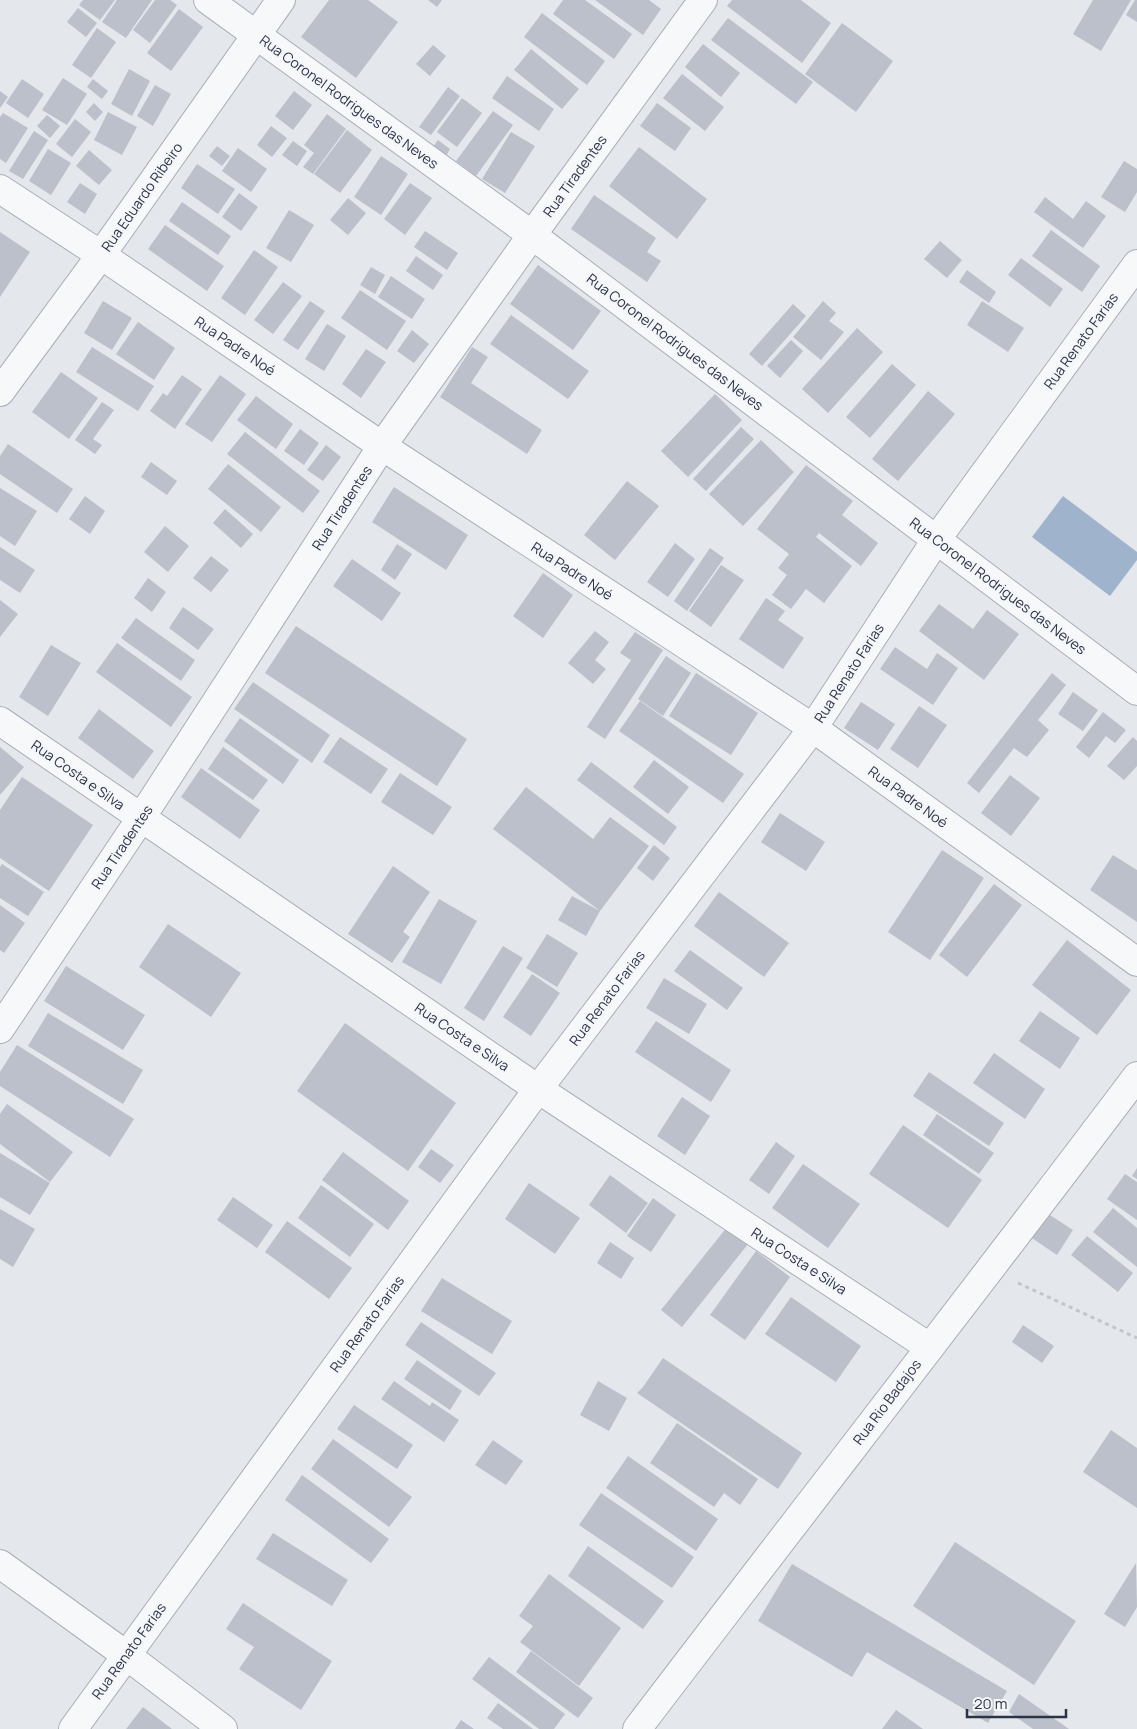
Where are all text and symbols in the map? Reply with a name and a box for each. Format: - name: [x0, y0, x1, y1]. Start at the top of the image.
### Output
- street label: Rua Coronel Rodrigues das Neves: [256, 30, 442, 173]
- street label: Rua Tiradentes: [538, 131, 611, 221]
- street label: Rua Eduardo Ribeiro: [97, 138, 186, 255]
- street label: Rua Coronel Rodrigues das Neves: [583, 269, 767, 414]
- street label: Rua Renato Farias: [1039, 289, 1122, 393]
- street label: Rua Padre Noé: [191, 311, 279, 380]
- street label: Rua Tiradentes: [307, 462, 376, 554]
- street label: Rua Coronel Rodrigues das Neves: [906, 513, 1090, 658]
- street label: Rua Padre Noé: [528, 537, 617, 604]
- street label: Rua Renato Farias: [809, 619, 888, 726]
- street label: Rua Costa e Silva: [28, 735, 129, 814]
- street label: Rua Padre Noé: [865, 761, 952, 832]
- street label: Rua Tiradentes: [86, 801, 157, 892]
- street label: Rua Renato Farias: [564, 946, 649, 1049]
- street label: Rua Costa e Silva: [411, 998, 513, 1075]
- street label: Rua Costa e Silva: [748, 1223, 851, 1299]
- street label: Rua Renato Farias: [325, 1272, 408, 1376]
- street label: Rua Rio Badajos: [848, 1355, 925, 1448]
- street label: Rua Renato Farias: [87, 1599, 170, 1703]
- scale bar: [967, 1686, 1066, 1718]
- text: 20 m: [974, 1693, 1007, 1714]

